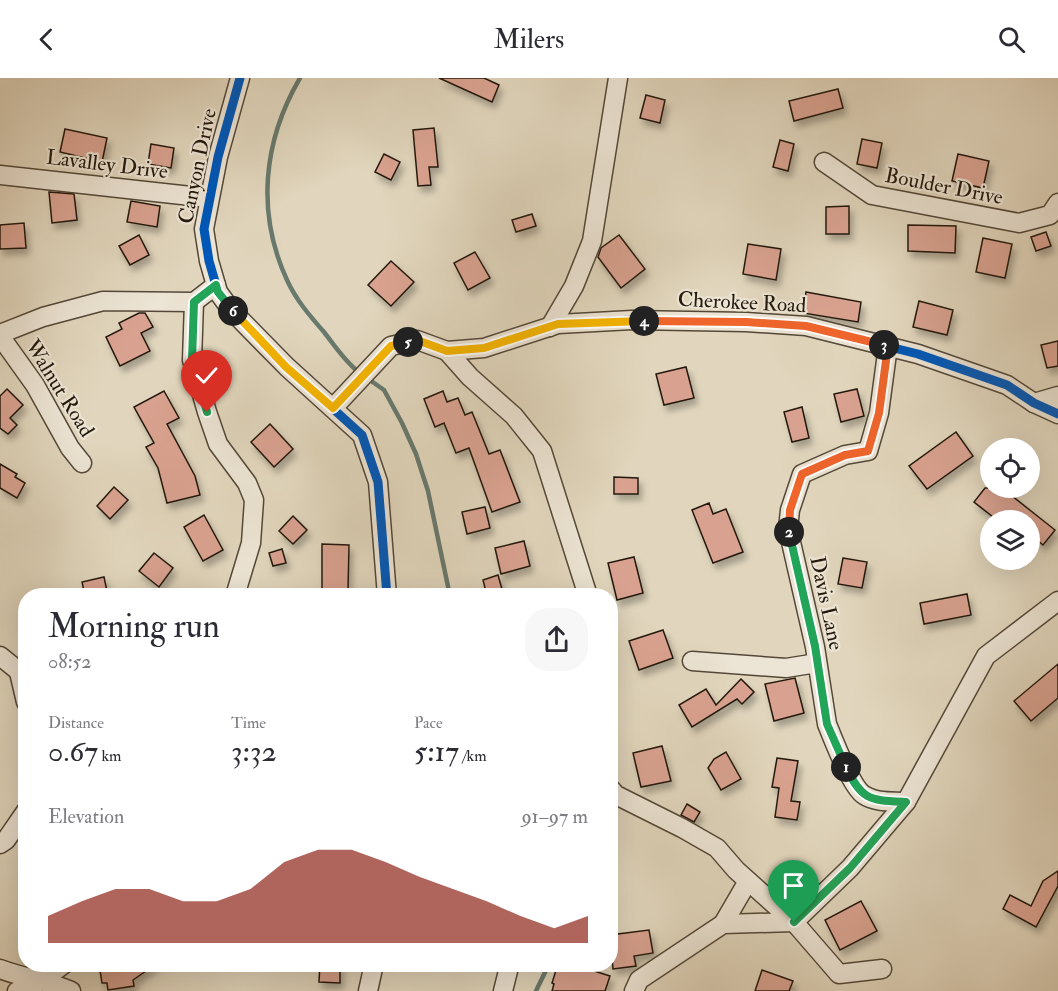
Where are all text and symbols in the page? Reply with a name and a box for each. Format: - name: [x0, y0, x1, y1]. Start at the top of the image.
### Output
- icon: back: [30, 23, 63, 56]
- text: Milers: [494, 23, 564, 56]
- icon: search: [995, 23, 1028, 56]
- street label: Canyon Drive: [172, 106, 223, 226]
- street label: Lavalley Drive: [45, 144, 170, 185]
- street label: Boulder Drive: [883, 162, 1005, 211]
- street label: Cherokee Road: [677, 286, 808, 319]
- pin: 6: [218, 296, 248, 326]
- text: 6: [229, 301, 237, 321]
- pin: 4: [629, 306, 659, 336]
- text: 4: [640, 311, 648, 331]
- pin: 5: [393, 327, 423, 357]
- pin: 3: [869, 330, 899, 360]
- text: 5: [404, 332, 412, 352]
- street label: Walnut Road: [18, 334, 101, 443]
- text: 3: [881, 335, 887, 355]
- pin: [181, 350, 232, 412]
- icon: check: [190, 359, 223, 392]
- map controls: [980, 438, 1040, 570]
- button: locate: [980, 438, 1040, 498]
- button: layers: [980, 510, 1040, 570]
- pin: 2: [774, 517, 804, 547]
- text: 2: [785, 522, 793, 542]
- street label: Davis Lane: [803, 554, 850, 653]
- text: Morning run: [48, 606, 220, 647]
- button: share: [525, 608, 588, 671]
- text: 08:52: [48, 649, 91, 674]
- text: Distance: [48, 713, 104, 733]
- text: Time: [231, 713, 266, 733]
- text: Pace: [414, 713, 443, 733]
- text: 0.67: [48, 733, 98, 770]
- text: 3:32: [231, 733, 277, 770]
- text: 5:17: [414, 733, 459, 770]
- text: km: [98, 746, 122, 766]
- text: /km: [459, 746, 487, 766]
- pin: 1: [831, 752, 861, 782]
- text: 1: [843, 757, 849, 777]
- text: Elevation: [48, 804, 124, 829]
- text: 91–97 m: [521, 804, 588, 829]
- pin: [768, 860, 819, 922]
- icon: arrive: [777, 869, 810, 902]

